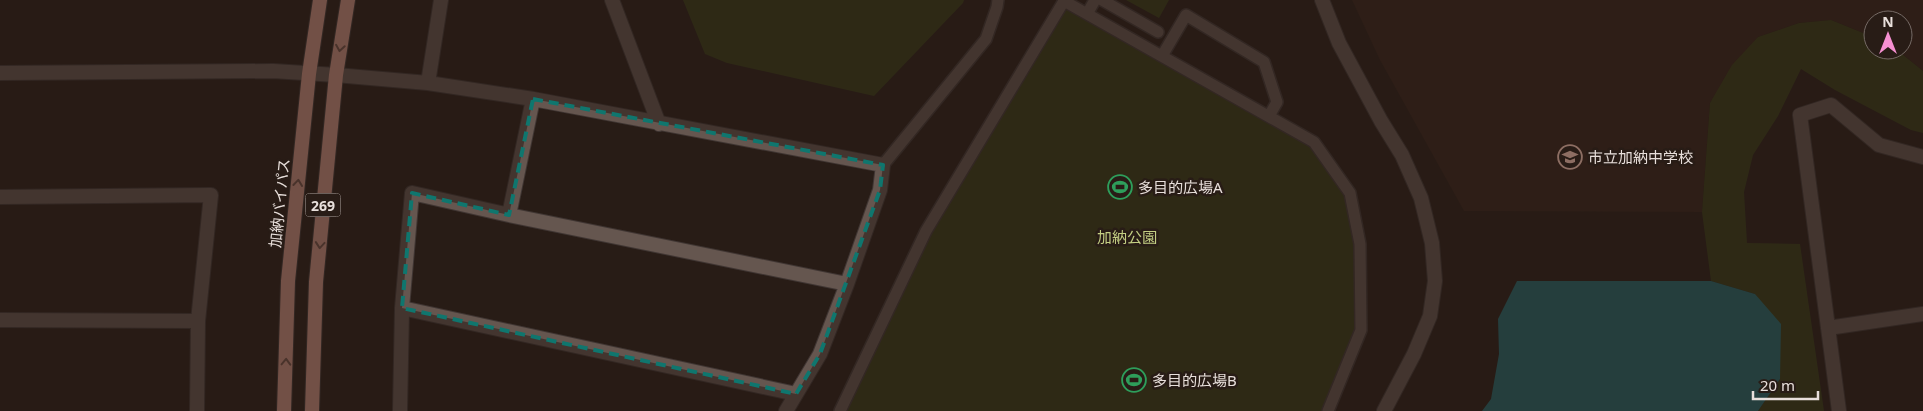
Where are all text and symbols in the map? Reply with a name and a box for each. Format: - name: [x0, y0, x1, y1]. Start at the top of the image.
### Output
- north arrow: [1863, 10, 1913, 60]
- text: N: [1882, 12, 1894, 31]
- one-way arrow: [335, 45, 346, 53]
- school or university icon: 市立加納中学校: [1557, 144, 1583, 170]
- place label: 市立加納中学校: [1588, 147, 1693, 167]
- street label: 加納バイパス: [264, 157, 294, 249]
- sports icon: 多目的広場A: [1107, 174, 1133, 200]
- place label: 多目的広場A: [1138, 177, 1223, 197]
- one-way arrow: [292, 178, 303, 186]
- road number: 269: [306, 194, 340, 216]
- park label: 加納公園: [1097, 227, 1157, 247]
- one-way arrow: [314, 241, 325, 249]
- one-way arrow: [280, 358, 291, 366]
- sports icon: 多目的広場B: [1121, 367, 1147, 393]
- scale bar: [1753, 368, 1818, 400]
- place label: 多目的広場B: [1152, 370, 1237, 390]
- text: 20 m: [1760, 375, 1795, 395]

